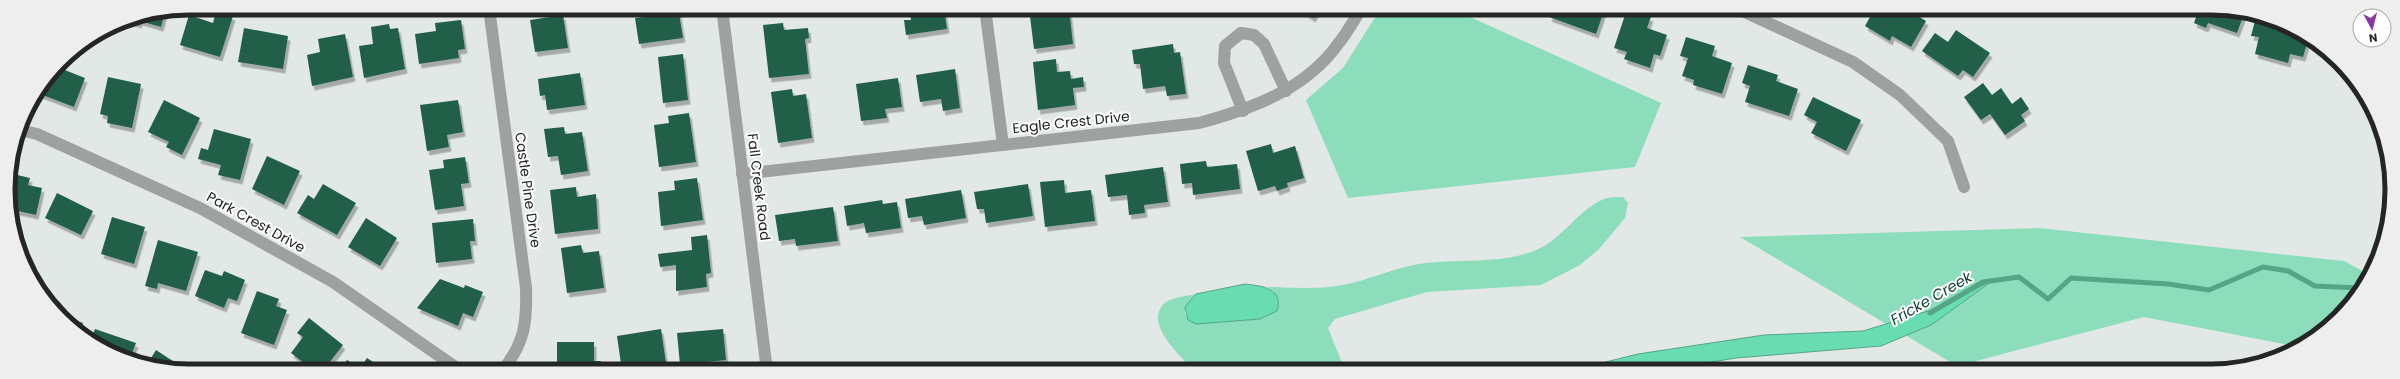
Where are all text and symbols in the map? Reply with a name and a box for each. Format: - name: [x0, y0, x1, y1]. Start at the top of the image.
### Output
- north arrow: [2352, 8, 2392, 48]
- text: N: [2368, 29, 2378, 46]
- street label: Eagle Crest Drive: [1011, 106, 1131, 138]
- street label: Castle Pine Drive: [510, 131, 546, 249]
- street label: Fall Creek Road: [743, 132, 775, 242]
- street label: Park Crest Drive: [203, 187, 309, 257]
- water label: Fricke Creek: [1886, 266, 1977, 330]

